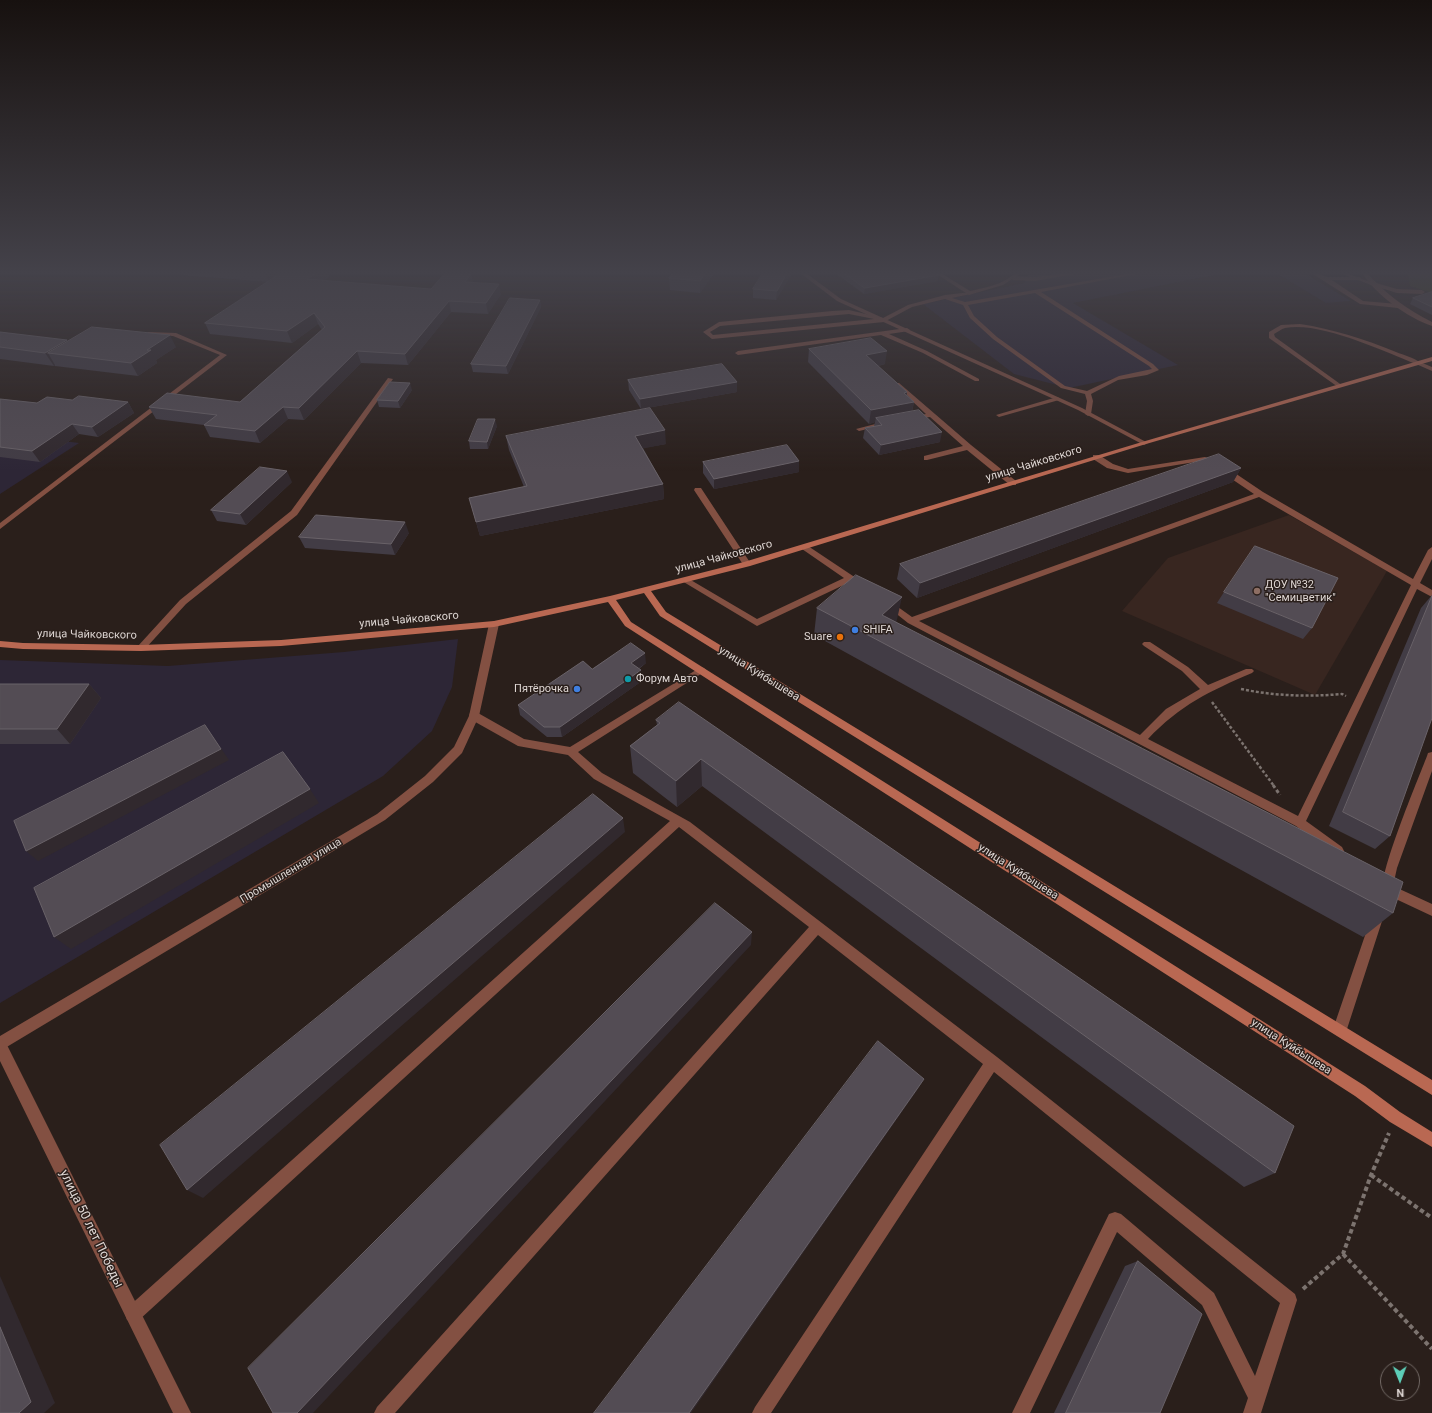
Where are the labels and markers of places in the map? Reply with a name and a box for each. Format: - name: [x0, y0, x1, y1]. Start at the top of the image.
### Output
- place label: ДОУ №32 "Семицветик": [1265, 578, 1336, 604]
- marker: ДОУ №32 "Семицветик": [1252, 586, 1262, 596]
- place label: SHIFA: [863, 623, 893, 637]
- marker: SHIFA: [850, 625, 860, 635]
- place label: Suare: [804, 630, 832, 644]
- marker: Suare: [835, 632, 845, 642]
- place label: Форум Авто: [636, 672, 698, 686]
- marker: Форум Авто: [623, 674, 633, 684]
- place label: Пятёрочка: [514, 682, 569, 696]
- marker: Пятёрочка: [572, 684, 582, 694]

